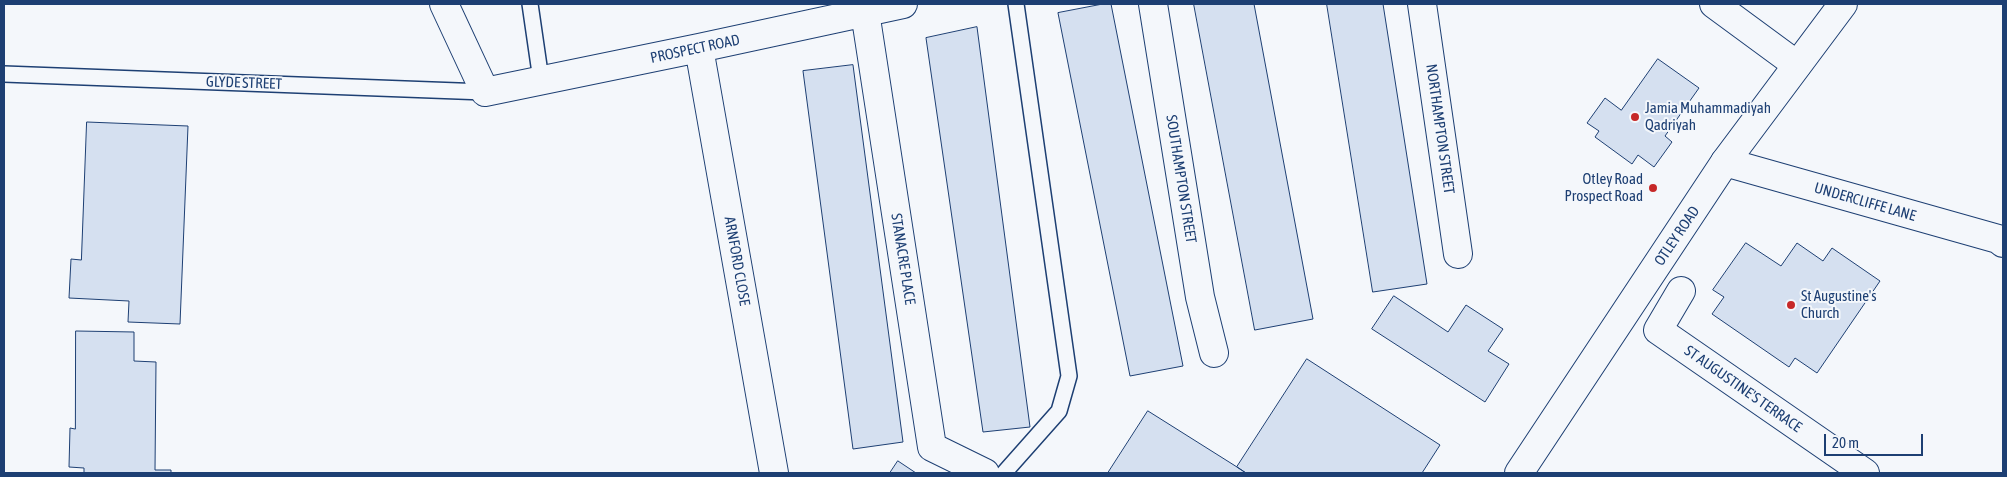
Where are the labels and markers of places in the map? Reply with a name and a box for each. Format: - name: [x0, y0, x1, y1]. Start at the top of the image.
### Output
- place label: Jamia Muhammadiyah Qadriyah: [1645, 99, 1771, 134]
- marker: Jamia Muhammadiyah Qadriyah: [1629, 111, 1641, 123]
- place label: Otley Road Prospect Road: [1564, 170, 1643, 205]
- marker: Otley Road Prospect Road: [1647, 182, 1659, 194]
- place label: St Augustine's Church: [1801, 287, 1876, 322]
- marker: St Augustine's Church: [1785, 299, 1797, 311]

